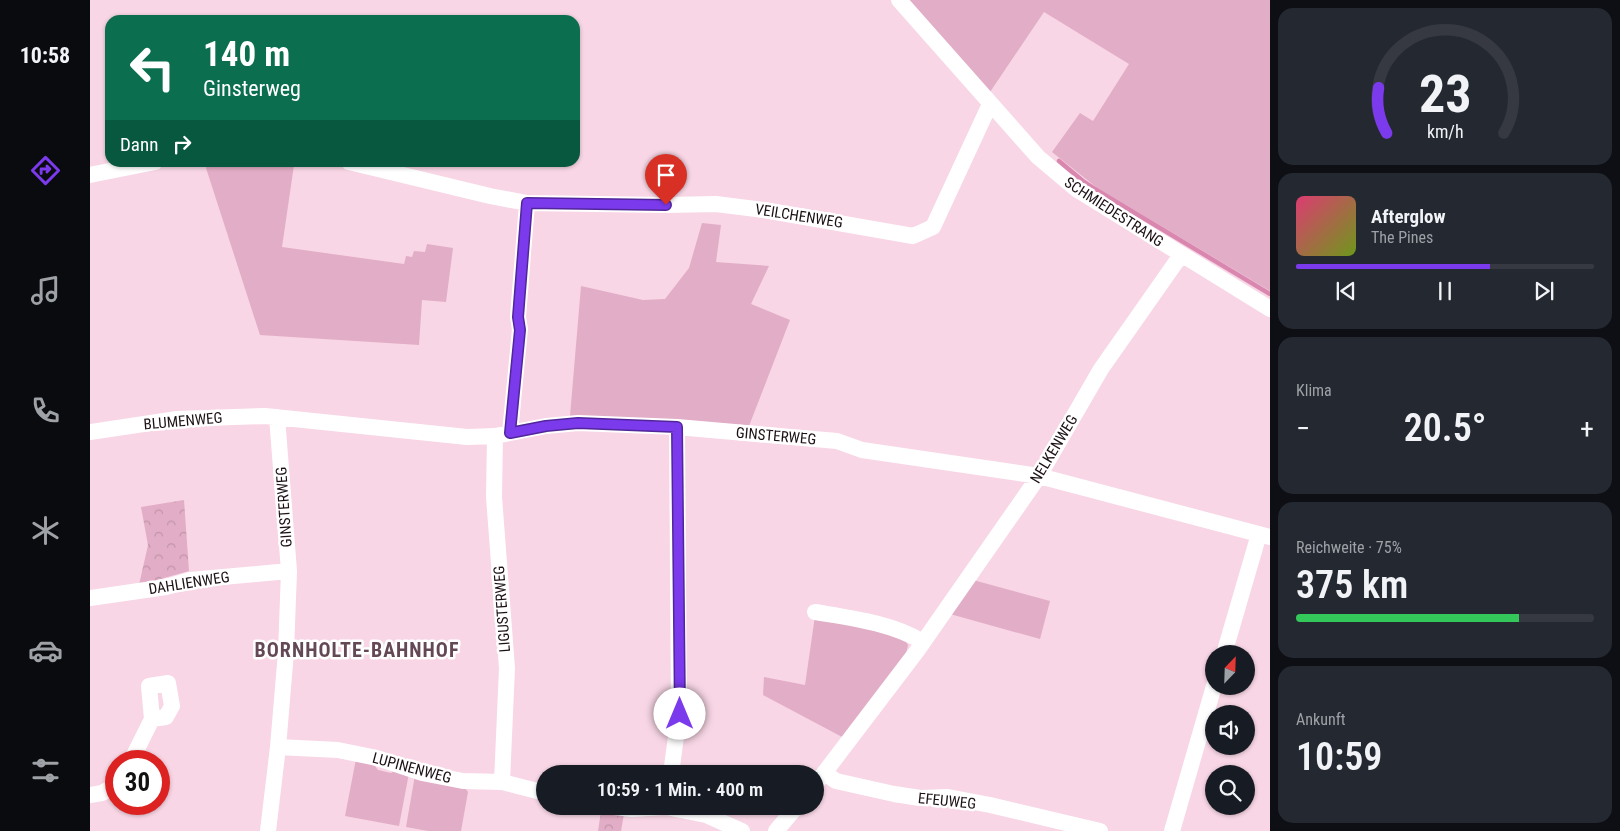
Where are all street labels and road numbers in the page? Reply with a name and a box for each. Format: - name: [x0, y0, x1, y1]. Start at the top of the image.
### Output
- street label: SCHMIEDESTRANG: [1061, 173, 1167, 251]
- street label: VEILCHENWEG: [754, 200, 844, 232]
- street label: BLUMENWEG: [143, 409, 223, 433]
- street label: NELKENWEG: [1027, 412, 1081, 486]
- street label: GINSTERWEG: [735, 424, 817, 448]
- street label: GINSTERWEG: [272, 466, 296, 548]
- street label: LIGUSTERWEG: [490, 565, 514, 653]
- street label: DAHLIENWEG: [147, 568, 231, 598]
- street label: LUPINENWEG: [371, 749, 453, 787]
- street label: EFEUWEG: [917, 789, 977, 813]

